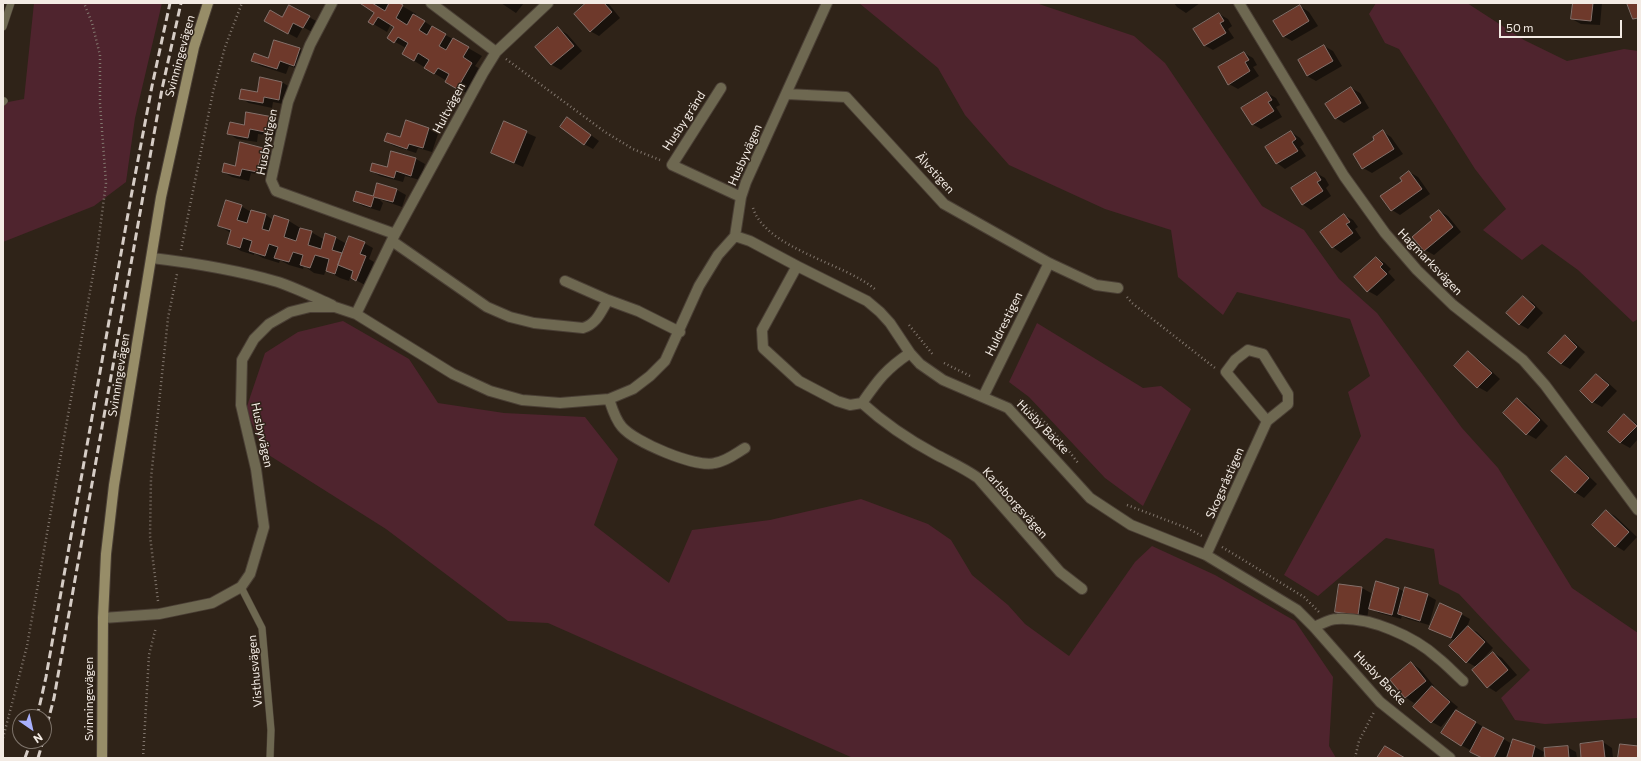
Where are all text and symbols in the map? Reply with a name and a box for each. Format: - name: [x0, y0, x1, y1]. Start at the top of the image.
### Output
- scale bar: [1501, 12, 1624, 38]
- street label: Svinningevägen: [162, 14, 198, 98]
- text: 50 m: [1506, 20, 1534, 34]
- street label: Hultvägen: [430, 80, 468, 136]
- street label: Husby gränd: [659, 89, 709, 153]
- street label: Husbystigen: [254, 108, 280, 176]
- street label: Husbyvägen: [725, 122, 765, 188]
- street label: Älvstigen: [913, 150, 957, 196]
- street label: Hagmarksvägen: [1395, 226, 1465, 298]
- street label: Huldrestigen: [982, 290, 1026, 358]
- street label: Svinningevägen: [105, 332, 133, 418]
- street label: Husby Backe: [1014, 397, 1072, 457]
- street label: Husbyvägen: [248, 401, 276, 469]
- street label: Skogsråstigen: [1203, 445, 1247, 521]
- street label: Karlsborgsvägen: [979, 465, 1051, 541]
- street label: Visthusvägen: [245, 634, 265, 708]
- street label: Husby Backe: [1351, 648, 1409, 708]
- street label: Svinningevägen: [82, 657, 96, 741]
- north arrow: [12, 709, 52, 749]
- text: N: [31, 731, 45, 746]

